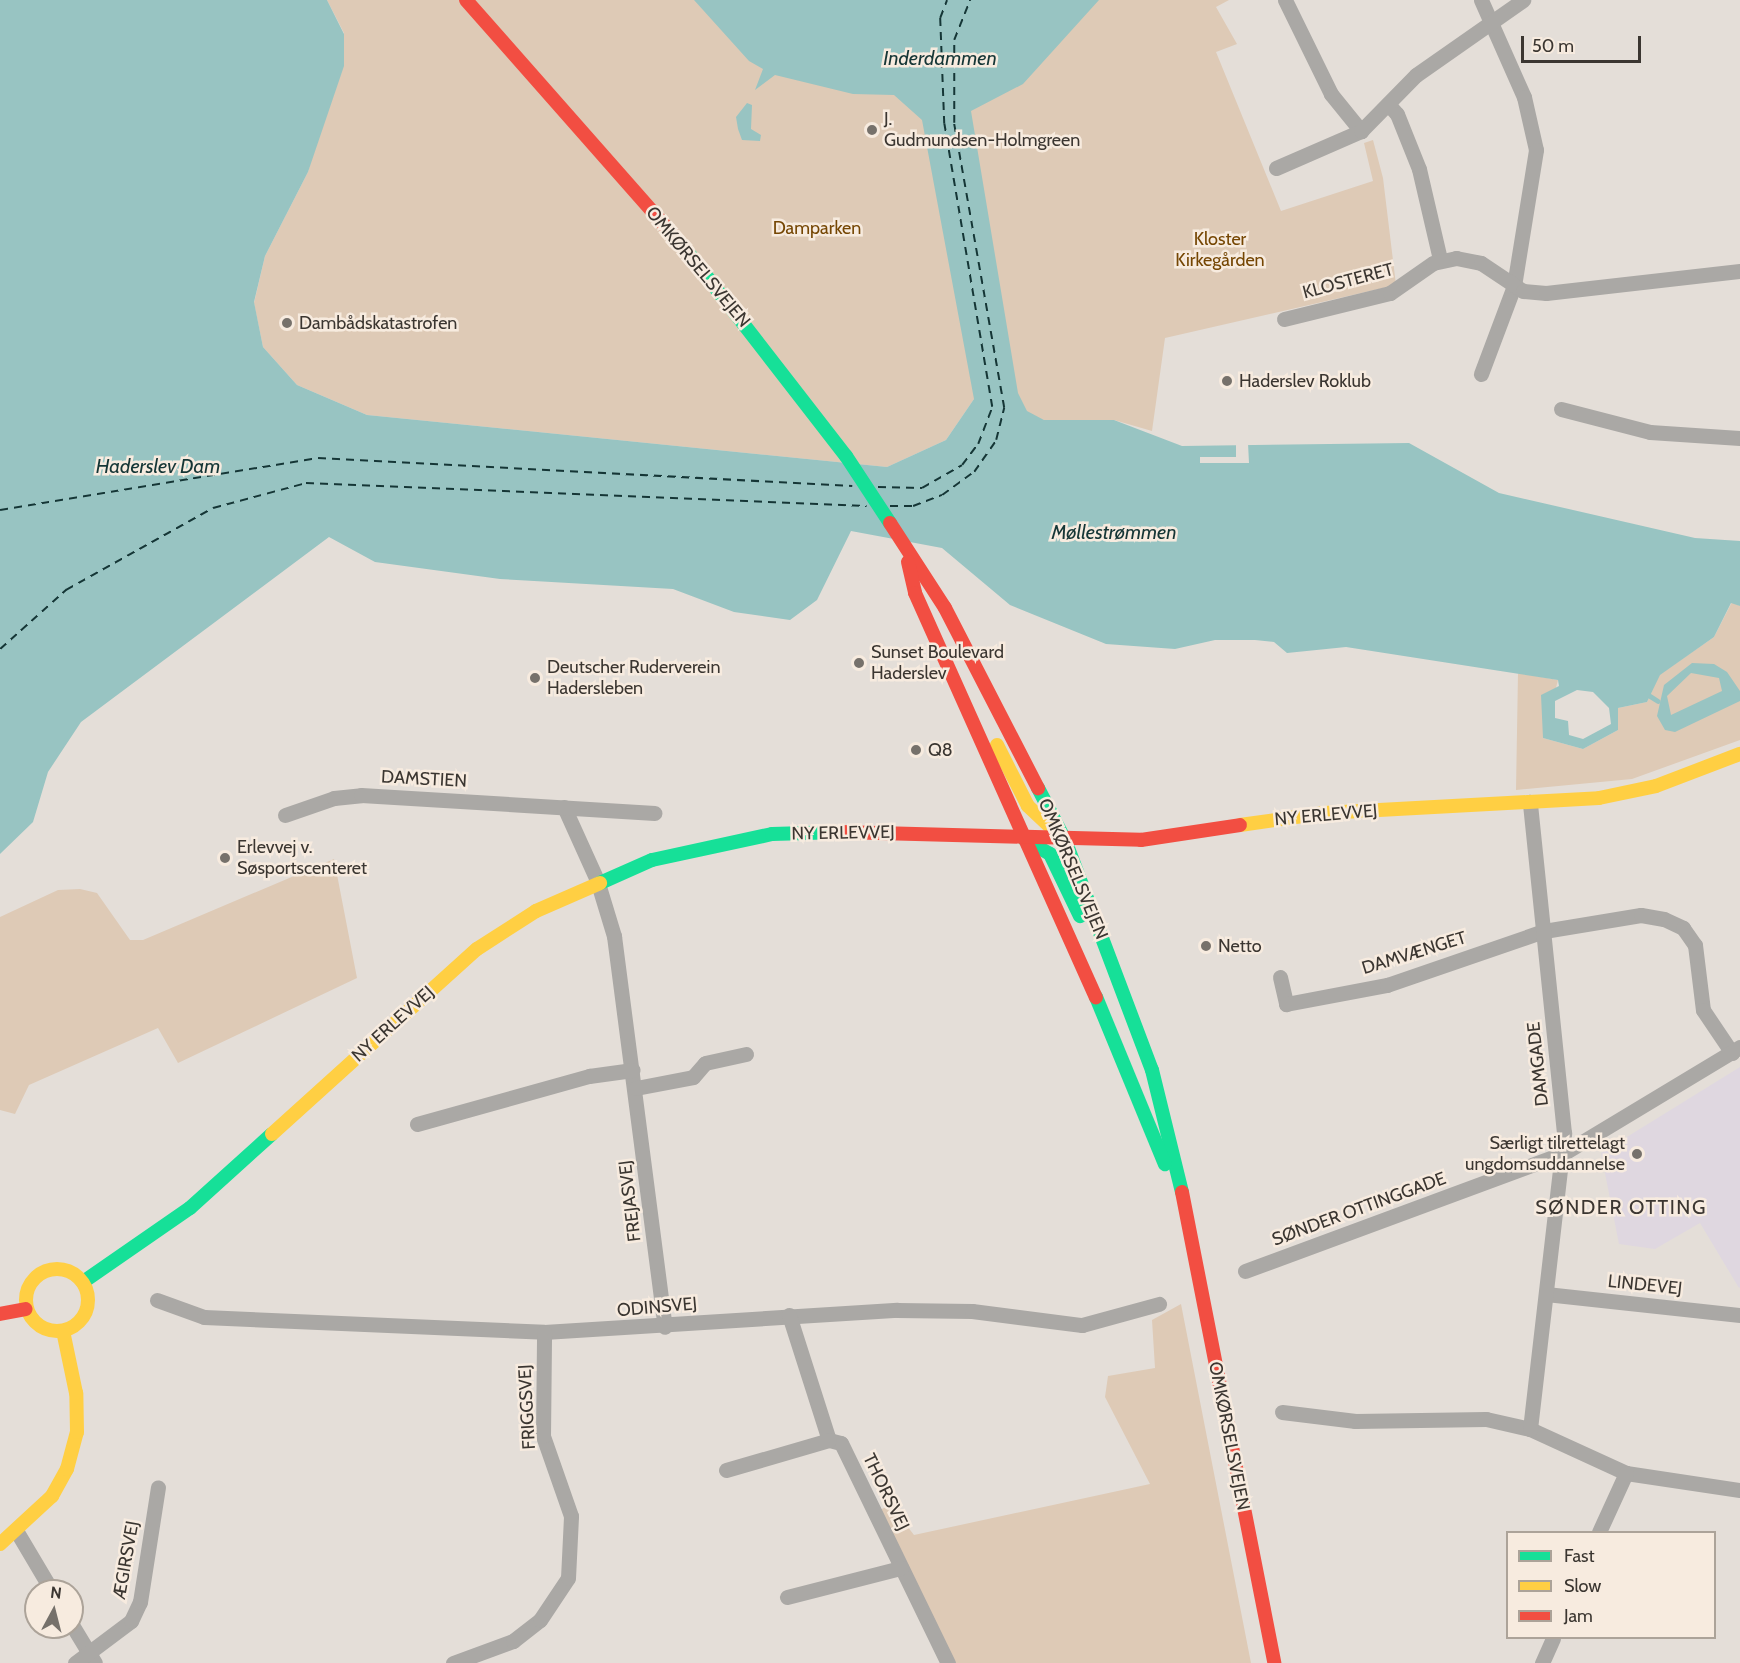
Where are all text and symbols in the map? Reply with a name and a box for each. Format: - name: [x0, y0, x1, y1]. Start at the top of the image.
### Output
- scale bar: [1524, 24, 1644, 62]
- text: 50 m: [1532, 35, 1574, 57]
- water label: Inderdammen: [883, 46, 997, 70]
- place label: J. Gudmundsen-Holmgreen: [884, 109, 1080, 152]
- marker: J. Gudmundsen-Holmgreen: [865, 123, 879, 137]
- street label: OMKØRSELSVEJEN: [641, 202, 755, 332]
- park label: Damparken: [773, 217, 861, 239]
- park label: Kloster Kirkegården: [1175, 229, 1265, 272]
- street label: KLOSTERET: [1300, 259, 1396, 303]
- place label: Dambådskatastrofen: [299, 312, 457, 334]
- marker: Dambådskatastrofen: [280, 316, 294, 330]
- place label: Haderslev Roklub: [1239, 370, 1371, 392]
- marker: Haderslev Roklub: [1220, 374, 1234, 388]
- water label: Haderslev Dam: [96, 454, 220, 478]
- water label: Møllestrømmen: [1051, 520, 1177, 544]
- place label: Sunset Boulevard Haderslev: [871, 642, 1004, 684]
- marker: Sunset Boulevard Haderslev: [852, 656, 866, 670]
- place label: Deutscher Ruderverein Hadersleben: [547, 657, 720, 700]
- marker: Deutscher Ruderverein Hadersleben: [528, 671, 542, 685]
- place label: Q8: [928, 739, 953, 761]
- marker: Q8: [909, 743, 923, 757]
- street label: DAMSTIEN: [381, 766, 467, 792]
- street label: OMKØRSELSVEJEN: [1034, 795, 1112, 943]
- street label: NY ERLEVVEJ: [1274, 800, 1378, 830]
- street label: NY ERLEVVEJ: [791, 821, 895, 845]
- place label: Erlevvej v. Søsportscenteret: [237, 837, 367, 880]
- marker: Erlevvej v. Søsportscenteret: [218, 851, 232, 865]
- street label: DAMVÆNGET: [1359, 927, 1469, 979]
- place label: Netto: [1218, 935, 1262, 957]
- marker: Netto: [1199, 939, 1213, 953]
- street label: NY ERLEVVEJ: [347, 981, 439, 1067]
- street label: DAMGADE: [1523, 1021, 1553, 1107]
- place label: Særligt tilrettelagt ungdomsuddannelse: [1465, 1133, 1625, 1176]
- marker: Særligt tilrettelagt ungdomsuddannelse: [1630, 1147, 1644, 1161]
- street label: FREJASVEJ: [614, 1159, 646, 1243]
- street label: SØNDER OTTINGGADE: [1269, 1168, 1449, 1250]
- district label: SØNDER OTTING: [1535, 1195, 1707, 1219]
- street label: LINDEVEJ: [1607, 1270, 1683, 1300]
- street label: ODINSVEJ: [616, 1293, 698, 1321]
- street label: OMKØRSELSVEJEN: [1204, 1360, 1254, 1512]
- street label: FRIGGSVEJ: [514, 1364, 540, 1450]
- street label: THORSVEJ: [858, 1450, 914, 1534]
- street label: ÆGIRSVEJ: [109, 1519, 143, 1601]
- legend: [1506, 1531, 1716, 1639]
- text: Fast: [1564, 1545, 1595, 1567]
- text: Slow: [1564, 1575, 1601, 1597]
- north arrow: [24, 1579, 84, 1639]
- text: N: [49, 1583, 63, 1603]
- text: Jam: [1564, 1605, 1593, 1627]

